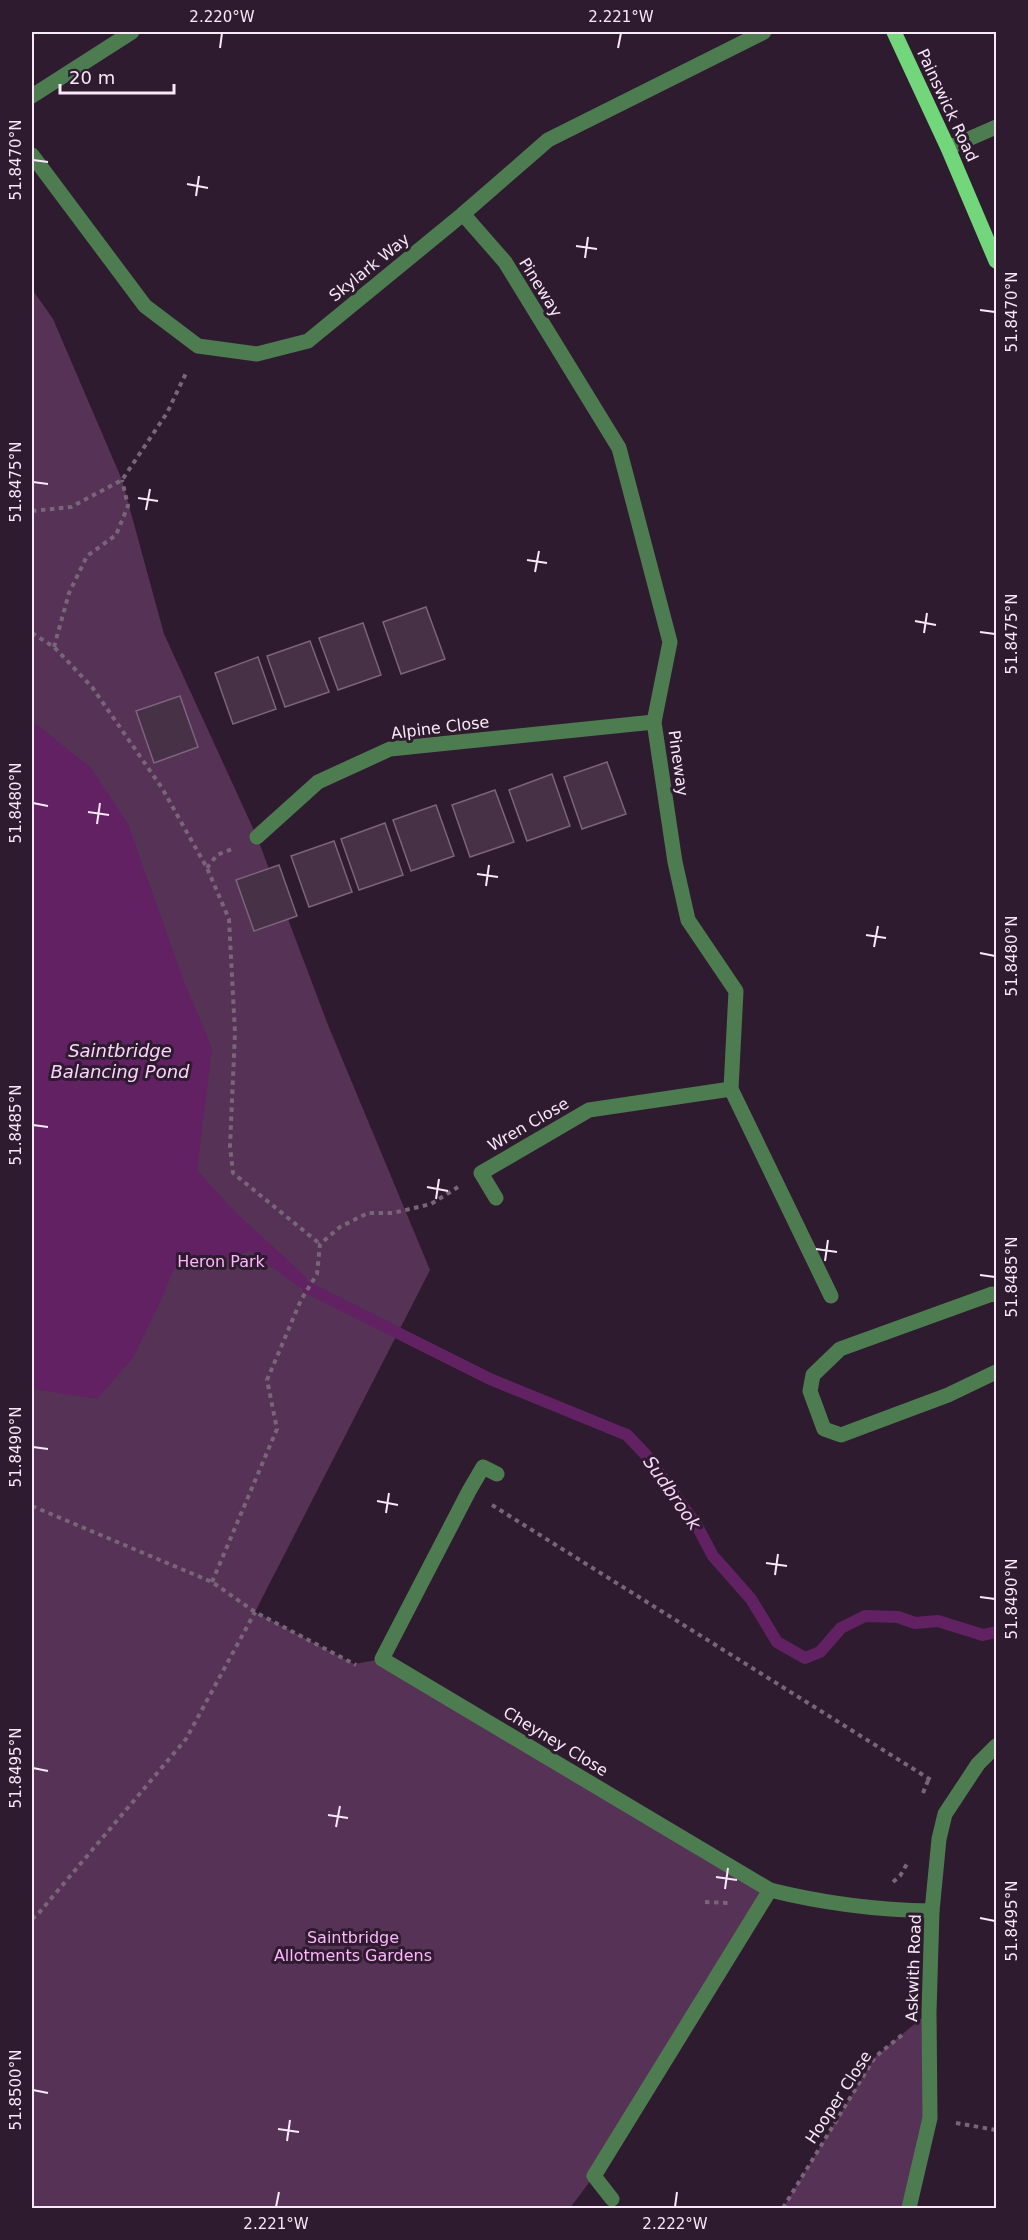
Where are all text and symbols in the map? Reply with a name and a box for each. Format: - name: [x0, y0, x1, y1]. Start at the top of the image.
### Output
- text: 2.220°W: [189, 8, 255, 26]
- text: 2.221°W: [588, 8, 654, 26]
- street label: Painswick Road: [913, 46, 982, 165]
- scale bar: [60, 57, 174, 95]
- text: 20 m: [69, 67, 115, 88]
- text: 51.8470°N: [7, 120, 25, 200]
- street label: Skylark Way: [325, 229, 413, 305]
- street label: Pineway: [515, 254, 566, 320]
- text: 51.8470°N: [1003, 272, 1021, 352]
- text: 51.8475°N: [7, 442, 25, 522]
- text: 51.8475°N: [1003, 594, 1021, 674]
- street label: Alpine Close: [390, 712, 490, 743]
- street label: Pineway: [664, 729, 693, 797]
- text: 51.8480°N: [7, 763, 25, 843]
- text: 51.8480°N: [1003, 916, 1021, 996]
- water label: Saintbridge Balancing Pond: [51, 1040, 190, 1082]
- text: 51.8485°N: [7, 1085, 25, 1165]
- street label: Wren Close: [485, 1094, 572, 1155]
- text: 51.8485°N: [1003, 1237, 1021, 1317]
- park label: Heron Park: [177, 1252, 266, 1271]
- text: 51.8490°N: [7, 1407, 25, 1487]
- water label: Sudbrook: [639, 1452, 706, 1535]
- text: 51.8490°N: [1003, 1559, 1021, 1639]
- street label: Cheyney Close: [500, 1703, 612, 1780]
- text: 51.8495°N: [7, 1728, 25, 1808]
- text: 51.8495°N: [1003, 1881, 1021, 1961]
- street label: Askwith Road: [902, 1914, 925, 2022]
- park label: Saintbridge Allotments Gardens: [274, 1928, 432, 1965]
- street label: Hooper Close: [801, 2047, 875, 2147]
- text: 51.8500°N: [7, 2050, 25, 2130]
- text: 2.221°W: [243, 2215, 309, 2233]
- text: 2.222°W: [642, 2215, 708, 2233]

